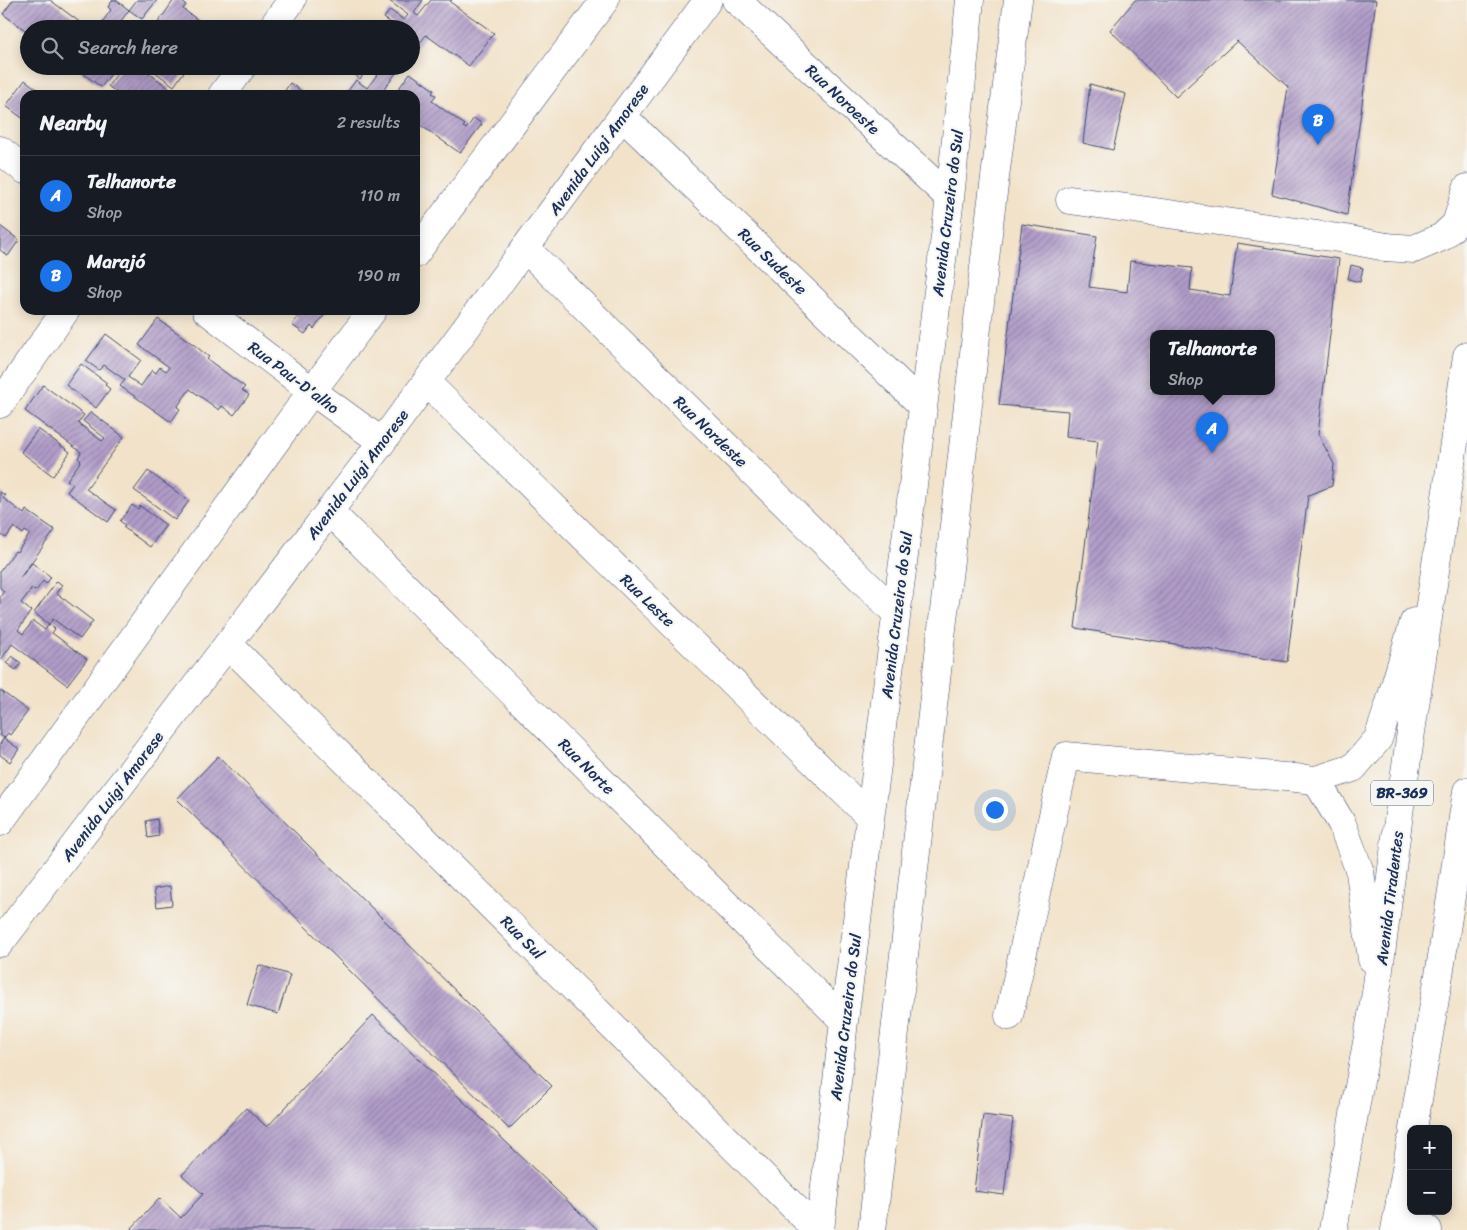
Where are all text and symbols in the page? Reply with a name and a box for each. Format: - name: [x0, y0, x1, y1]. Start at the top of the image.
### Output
- search box: [20, 20, 420, 75]
- text: Search here: [78, 31, 178, 64]
- icon: search: [38, 34, 66, 62]
- street label: Rua Noroeste: [798, 57, 887, 142]
- street label: Avenida Luigi Amorese: [540, 77, 657, 222]
- text: Nearby: [40, 104, 106, 142]
- pin: B: [1302, 104, 1334, 145]
- text: 2 results: [337, 108, 400, 137]
- street label: Avenida Cruzeiro do Sul: [923, 128, 972, 299]
- text: Telhanorte: [87, 165, 176, 198]
- text: A: [51, 181, 61, 210]
- text: 110 m: [360, 181, 400, 210]
- text: Shop: [87, 198, 122, 227]
- street label: Rua Sudeste: [731, 220, 814, 302]
- text: Marajó: [87, 245, 145, 278]
- text: B: [51, 261, 61, 290]
- text: 190 m: [357, 261, 400, 290]
- text: Shop: [87, 278, 122, 307]
- popup: [1150, 330, 1275, 395]
- text: Telhanorte: [1168, 332, 1257, 365]
- street label: Rua Pau-D'alho: [242, 333, 346, 422]
- text: Shop: [1168, 365, 1203, 394]
- street label: Rua Nordeste: [667, 388, 755, 475]
- street label: Avenida Luigi Amorese: [298, 402, 417, 547]
- pin: A: [1196, 412, 1228, 453]
- street label: Avenida Cruzeiro do Sul: [872, 530, 921, 701]
- street label: Rua Leste: [613, 566, 682, 634]
- street label: Avenida Luigi Amorese: [53, 724, 172, 869]
- street label: Rua Norte: [551, 731, 622, 802]
- road number: BR-369: [1371, 780, 1433, 806]
- your location: [982, 797, 1008, 823]
- street label: Avenida Tiradentes: [1367, 829, 1412, 968]
- street label: Rua Sul: [493, 908, 552, 967]
- street label: Avenida Cruzeiro do Sul: [821, 932, 870, 1103]
- map controls: [1407, 1125, 1452, 1215]
- button: +: [1407, 1125, 1452, 1170]
- button: −: [1407, 1170, 1452, 1215]

